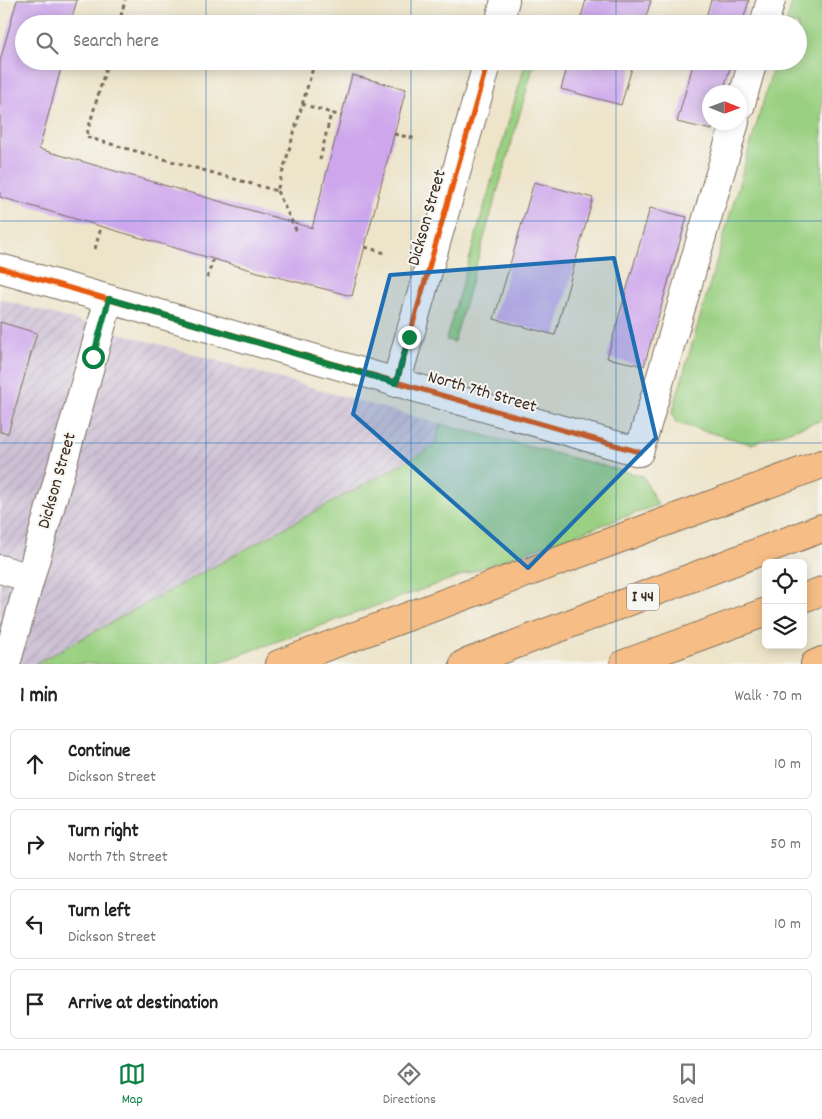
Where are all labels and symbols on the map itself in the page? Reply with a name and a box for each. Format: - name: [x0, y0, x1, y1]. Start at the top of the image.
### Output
- north arrow: [702, 85, 747, 130]
- street label: Dickson Street: [402, 167, 454, 269]
- route end: [398, 326, 421, 349]
- route start: [82, 346, 105, 369]
- street label: North 7th Street: [425, 366, 540, 421]
- street label: Dickson Street: [32, 430, 84, 532]
- road number: I 44: [627, 584, 659, 610]

